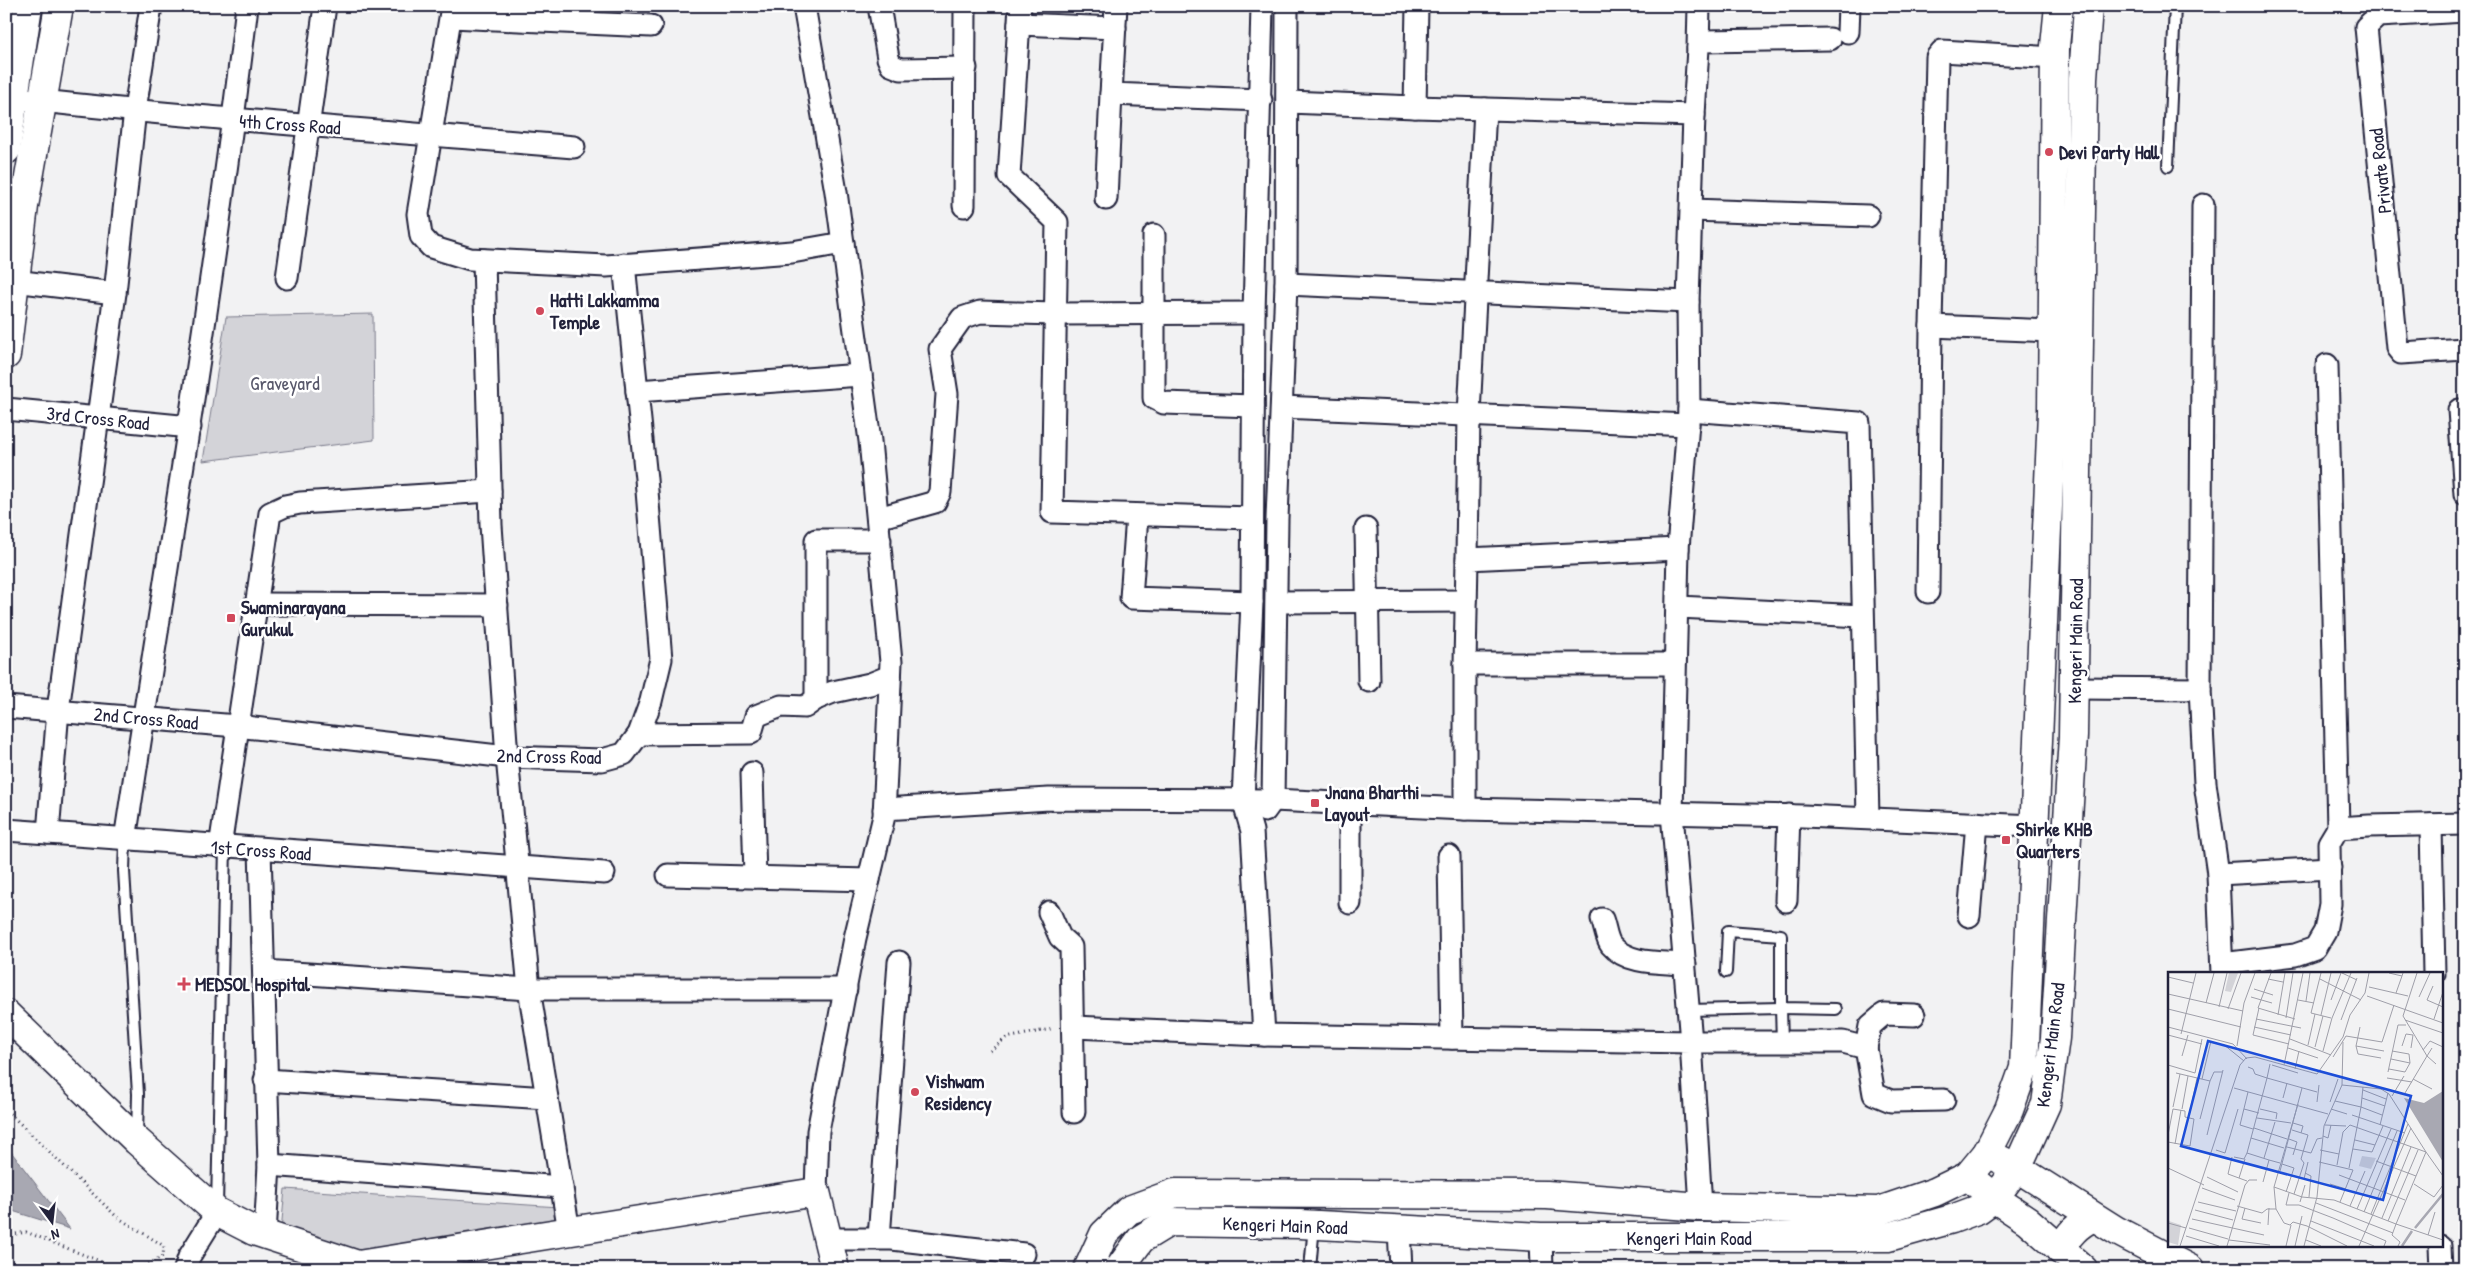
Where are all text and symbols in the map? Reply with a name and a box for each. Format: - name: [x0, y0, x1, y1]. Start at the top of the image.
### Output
- street label: 4th Cross Road: [238, 107, 342, 141]
- street label: Private Road: [2363, 127, 2397, 215]
- place label: Devi Party Hall: [2059, 139, 2160, 166]
- marker: Devi Party Hall: [2043, 146, 2055, 158]
- place label: Hatti Lakkamma Temple: [549, 287, 660, 336]
- marker: Hatti Lakkamma Temple: [534, 305, 546, 317]
- park label: Graveyard: [250, 370, 320, 396]
- street label: 3rd Cross Road: [45, 400, 151, 436]
- street label: Kengeri Main Road: [2061, 578, 2089, 704]
- place label: Swaminarayana Gurukul: [241, 594, 346, 642]
- marker: Swaminarayana Gurukul: [225, 612, 237, 624]
- street label: 2nd Cross Road: [93, 700, 200, 736]
- street label: 2nd Cross Road: [496, 742, 602, 770]
- place label: Jnana Bharthi Layout: [1325, 779, 1420, 828]
- marker: Jnana Bharthi Layout: [1309, 797, 1321, 809]
- place label: Shirke KHB Quarters: [2016, 816, 2093, 864]
- street label: 1st Cross Road: [210, 834, 313, 867]
- marker: Shirke KHB Quarters: [2000, 834, 2012, 846]
- place label: MEDSOL Hospital: [195, 971, 311, 998]
- inset map: [2168, 972, 2444, 1248]
- marker: MEDSOL Hospital: [177, 977, 191, 991]
- street label: Kengeri Main Road: [2029, 981, 2071, 1109]
- place label: Vishwam Residency: [925, 1068, 992, 1117]
- marker: Vishwam Residency: [909, 1086, 921, 1098]
- north arrow: [28, 1198, 78, 1248]
- street label: Kengeri Main Road: [1222, 1210, 1349, 1240]
- text: N: [49, 1225, 62, 1245]
- street label: Kengeri Main Road: [1626, 1225, 1752, 1251]

